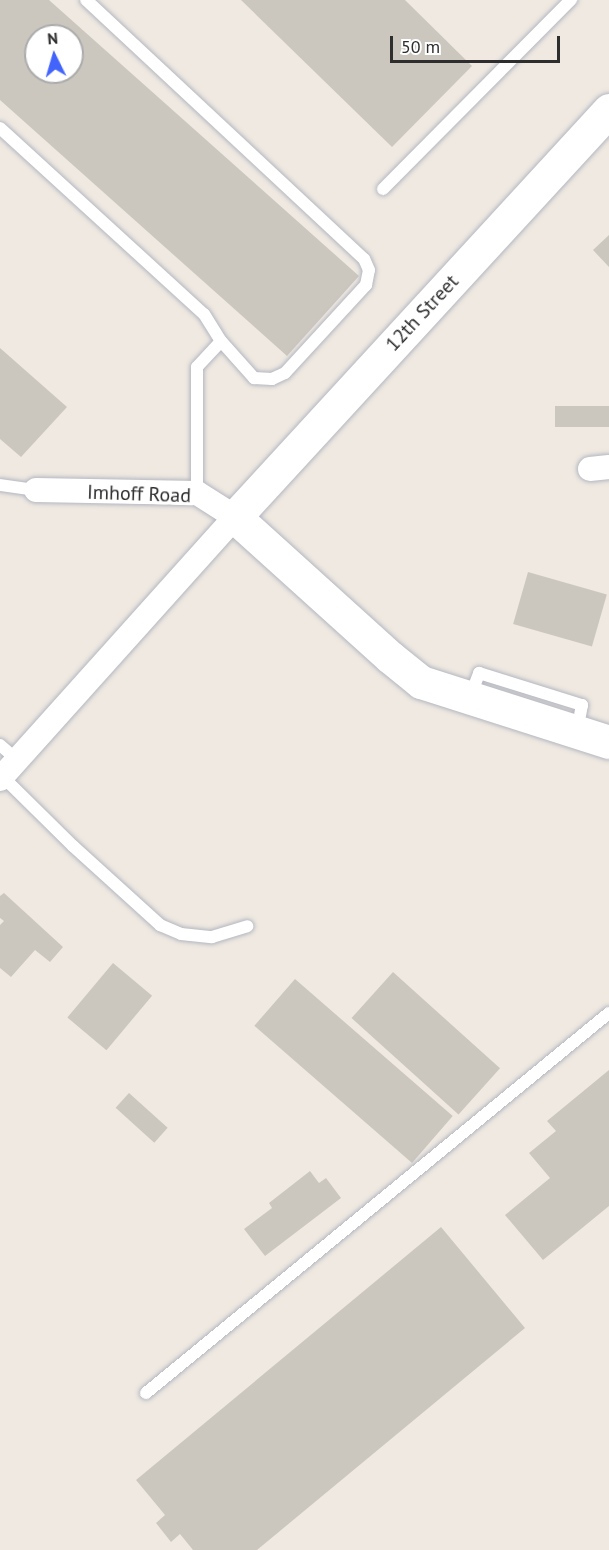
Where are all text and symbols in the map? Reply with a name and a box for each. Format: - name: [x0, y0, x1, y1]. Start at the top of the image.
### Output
- north arrow: [24, 24, 84, 84]
- scale bar: [393, 24, 562, 62]
- text: N: [46, 28, 59, 48]
- text: 50 m: [401, 35, 440, 58]
- street label: 12th Street: [381, 270, 463, 356]
- street label: Imhoff Road: [87, 480, 191, 508]

